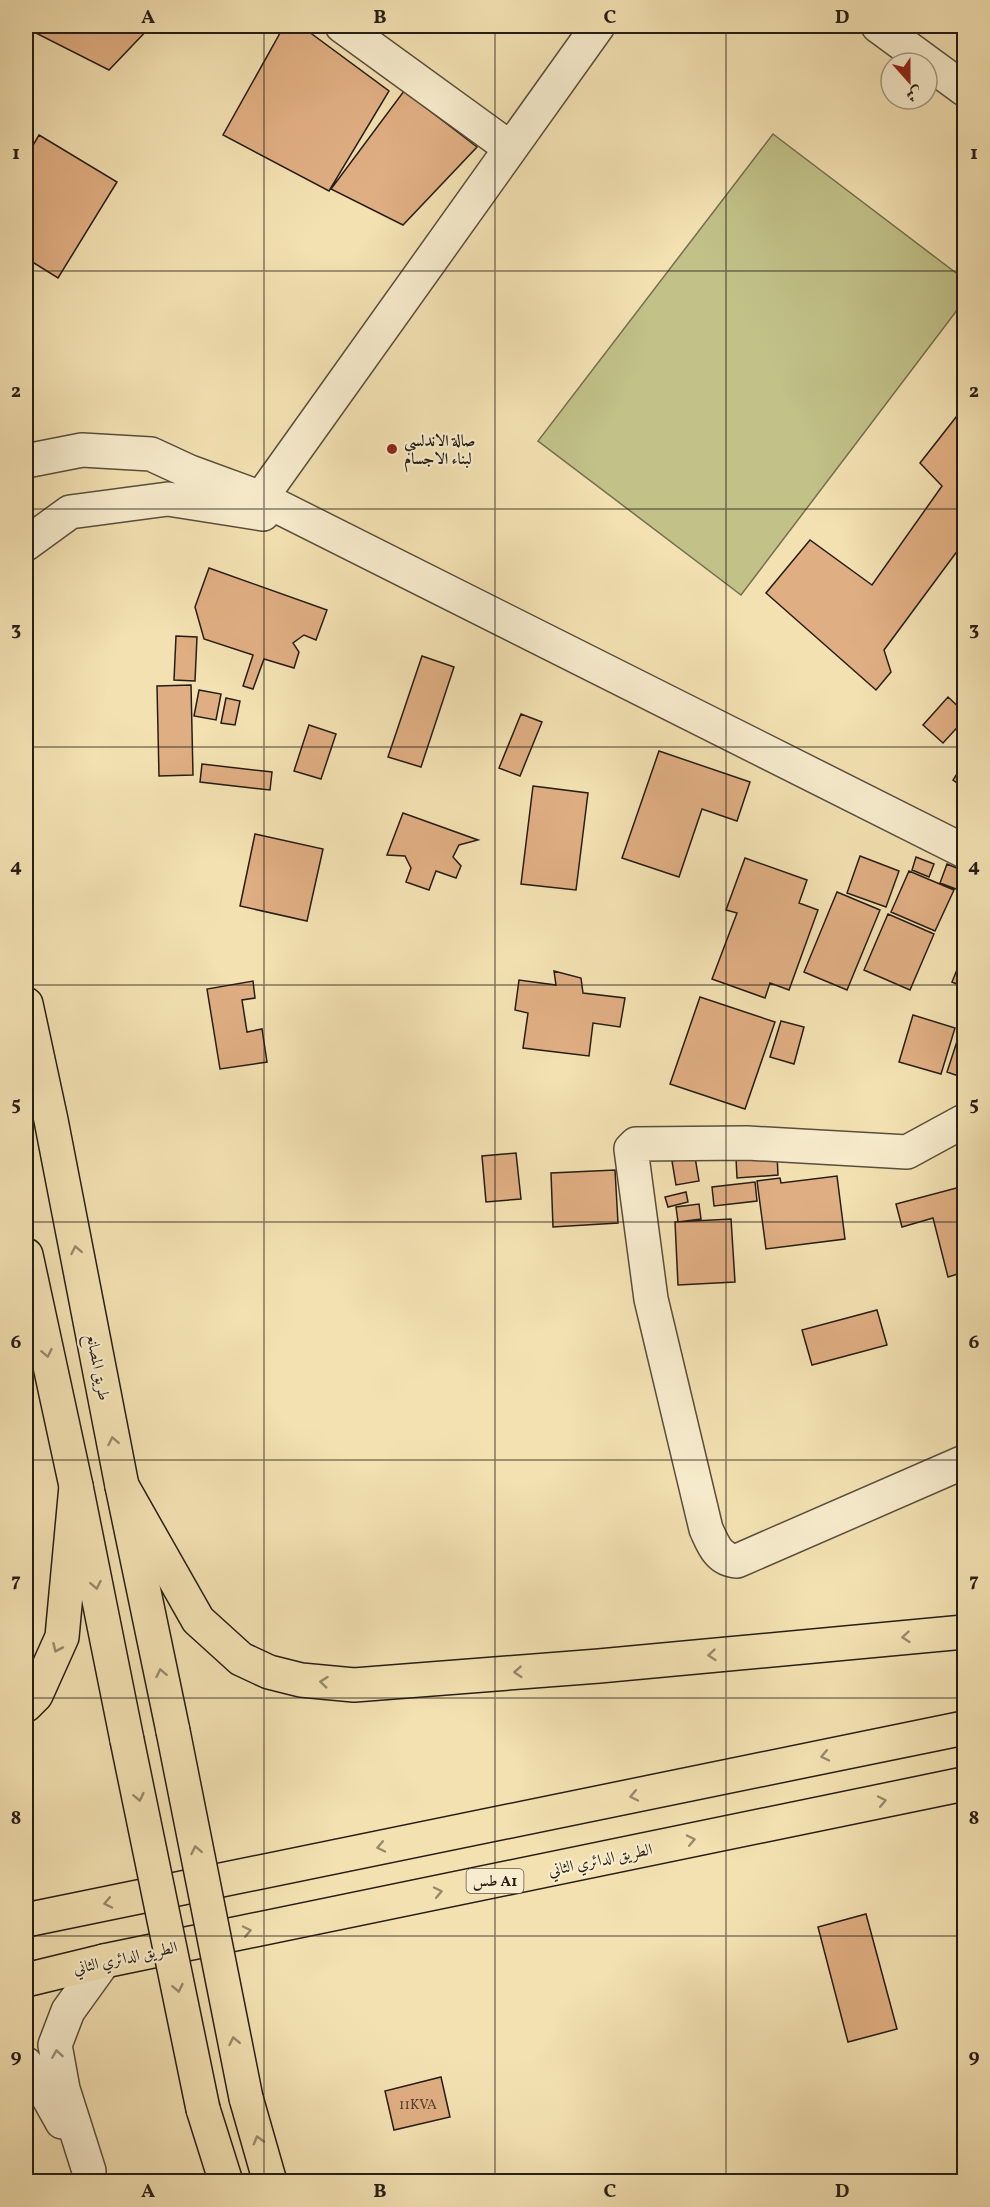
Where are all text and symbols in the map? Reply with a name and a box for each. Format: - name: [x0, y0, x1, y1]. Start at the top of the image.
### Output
- text: A: [141, 4, 155, 32]
- text: B: [373, 4, 387, 32]
- text: C: [604, 4, 617, 32]
- text: D: [835, 4, 849, 32]
- north arrow: [879, 51, 939, 111]
- text: ش: [902, 80, 925, 106]
- text: 1: [12, 140, 20, 168]
- text: 1: [970, 140, 978, 168]
- text: 2: [11, 378, 21, 406]
- text: 2: [969, 378, 979, 406]
- place label: صالة الاندلسي لبناء الاجسام: [404, 431, 475, 473]
- marker: صالة الاندلسي لبناء الاجسام: [385, 442, 399, 456]
- text: 3: [11, 616, 21, 644]
- text: 3: [969, 616, 979, 644]
- text: 4: [10, 853, 22, 881]
- text: 4: [968, 853, 980, 881]
- text: 5: [11, 1091, 21, 1119]
- text: 5: [969, 1091, 979, 1119]
- one-way arrow: [70, 1245, 83, 1255]
- text: 6: [11, 1329, 22, 1357]
- text: 6: [969, 1329, 980, 1357]
- street label: طريق المصانع: [77, 1332, 114, 1403]
- one-way arrow: [40, 1348, 53, 1358]
- one-way arrow: [107, 1437, 120, 1447]
- text: 7: [11, 1567, 21, 1595]
- text: 7: [969, 1567, 979, 1595]
- one-way arrow: [89, 1579, 102, 1589]
- one-way arrow: [902, 1630, 911, 1643]
- one-way arrow: [53, 1641, 65, 1652]
- one-way arrow: [708, 1648, 717, 1661]
- one-way arrow: [513, 1666, 522, 1679]
- one-way arrow: [155, 1669, 168, 1679]
- one-way arrow: [319, 1676, 328, 1689]
- one-way arrow: [820, 1749, 830, 1762]
- one-way arrow: [629, 1788, 639, 1801]
- one-way arrow: [132, 1792, 145, 1802]
- one-way arrow: [876, 1795, 886, 1808]
- text: 8: [11, 1805, 21, 1833]
- text: 8: [969, 1805, 979, 1833]
- one-way arrow: [685, 1835, 695, 1848]
- street label: الطريق الدائري الثاني: [546, 1839, 655, 1883]
- one-way arrow: [376, 1840, 386, 1853]
- one-way arrow: [190, 1845, 203, 1855]
- road number: طس A1: [466, 1869, 524, 1893]
- one-way arrow: [432, 1886, 442, 1899]
- one-way arrow: [103, 1896, 113, 1909]
- one-way arrow: [241, 1926, 251, 1939]
- street label: الطريق الدائري الثاني: [71, 1937, 180, 1981]
- one-way arrow: [171, 1983, 184, 1993]
- one-way arrow: [228, 2036, 241, 2046]
- text: 9: [10, 2043, 22, 2071]
- text: 9: [968, 2043, 980, 2071]
- one-way arrow: [51, 2050, 64, 2060]
- house number: 11KVA: [399, 2096, 437, 2115]
- one-way arrow: [253, 2135, 265, 2146]
- text: A: [141, 2178, 155, 2206]
- text: B: [373, 2178, 387, 2206]
- text: C: [604, 2178, 617, 2206]
- text: D: [835, 2178, 849, 2206]

